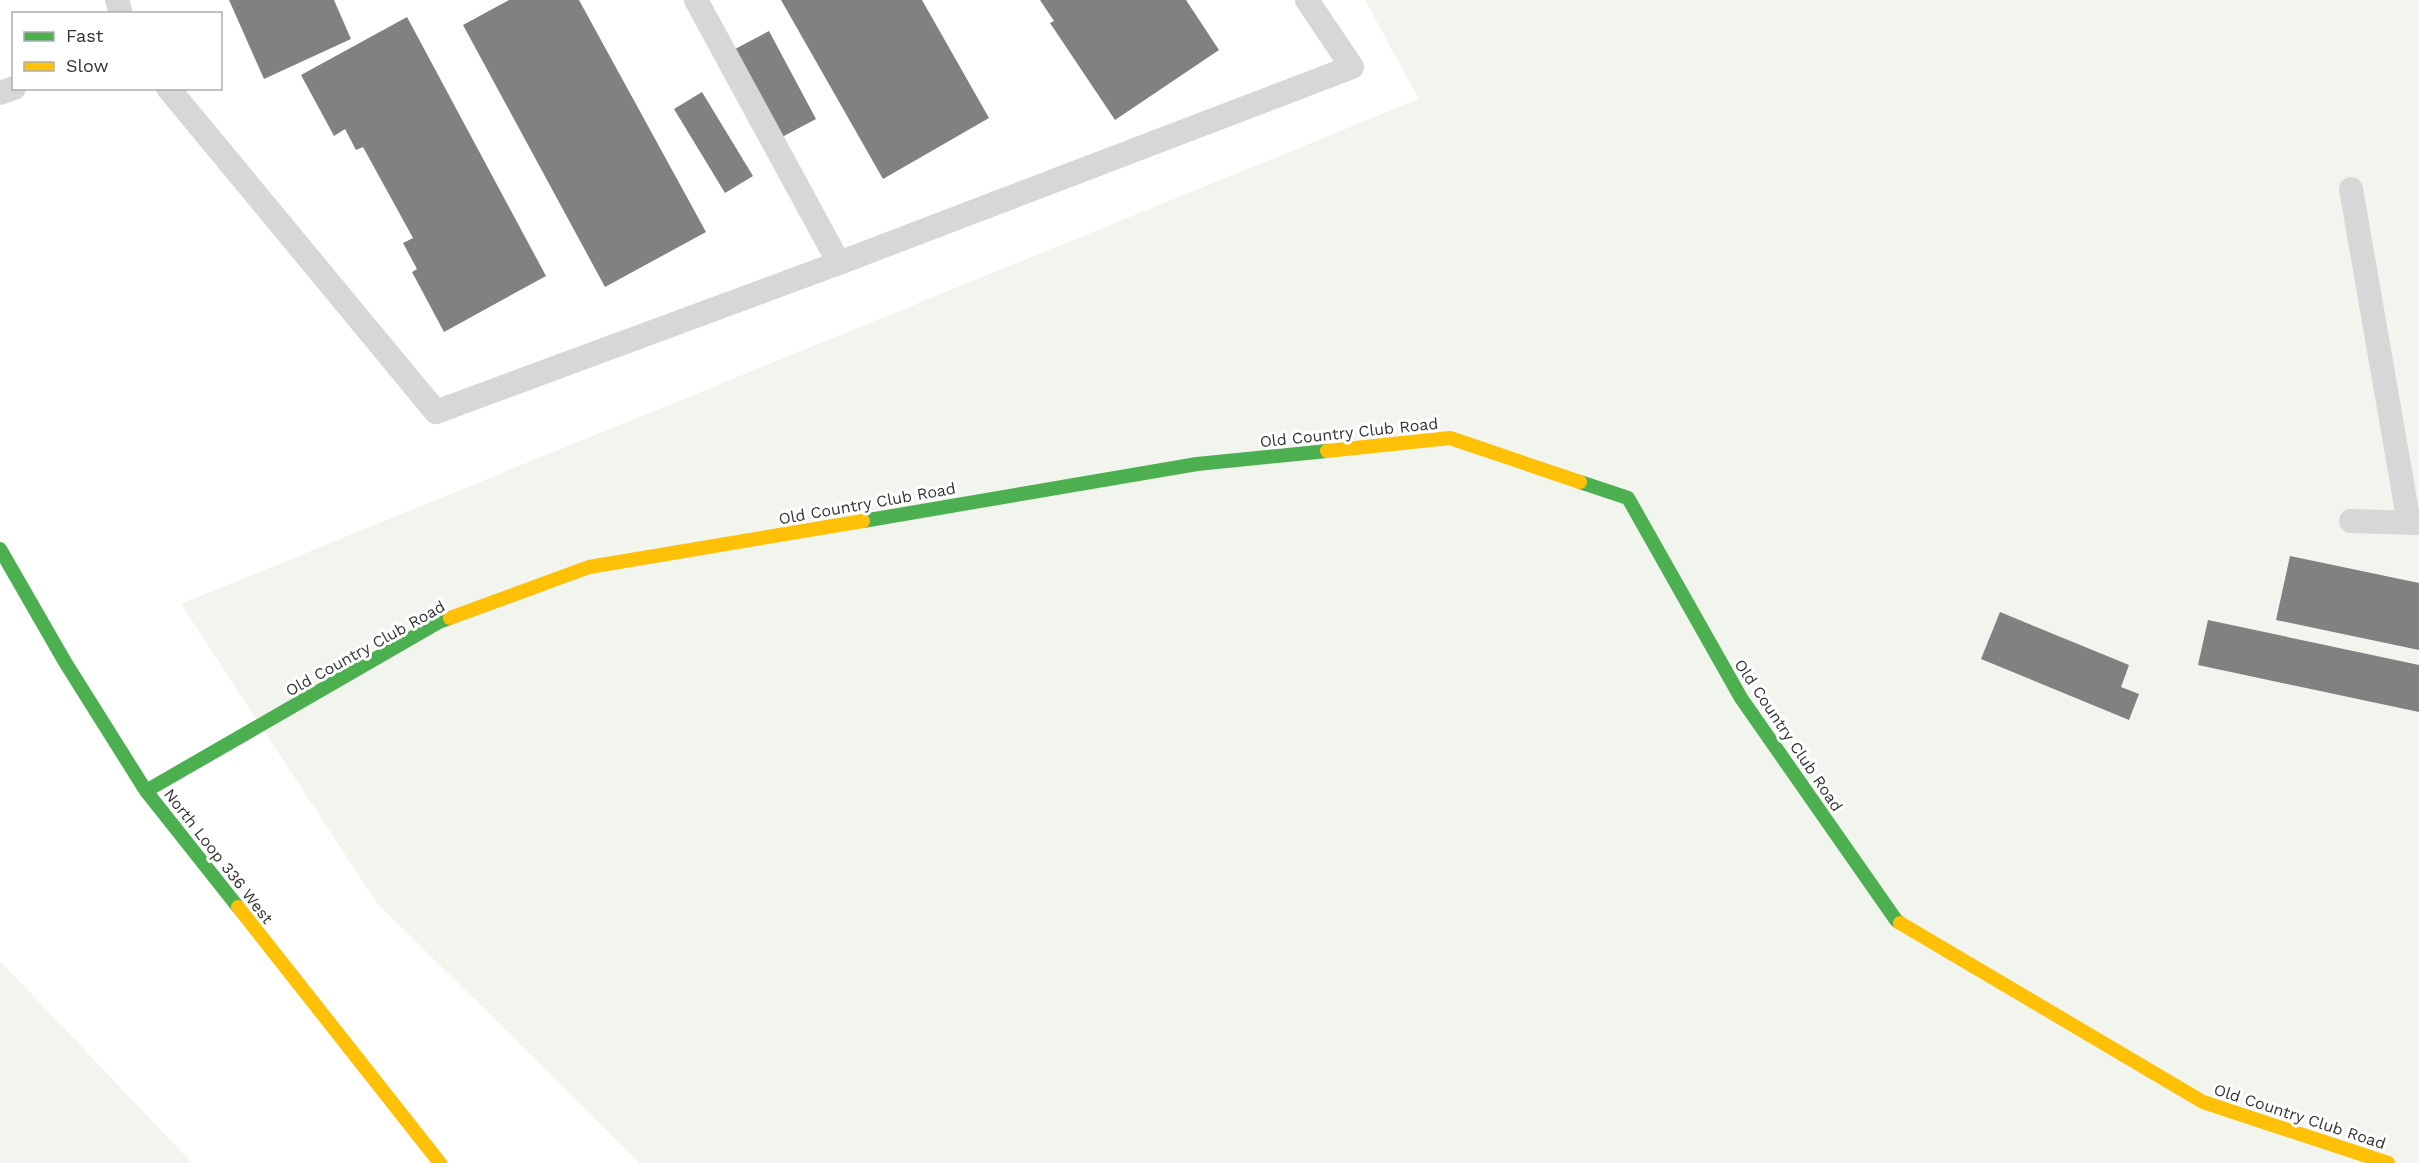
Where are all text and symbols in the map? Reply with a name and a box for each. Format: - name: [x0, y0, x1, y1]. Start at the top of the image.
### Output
- legend: [12, 12, 222, 90]
- text: Fast: [66, 25, 104, 46]
- text: Slow: [66, 55, 109, 76]
- street label: Old Country Club Road: [1259, 414, 1439, 451]
- street label: Old Country Club Road: [777, 479, 957, 528]
- street label: Old Country Club Road: [282, 597, 448, 700]
- street label: Old Country Club Road: [1731, 656, 1847, 815]
- street label: North Loop 336 West: [160, 785, 277, 928]
- street label: Old Country Club Road: [2212, 1080, 2388, 1153]

